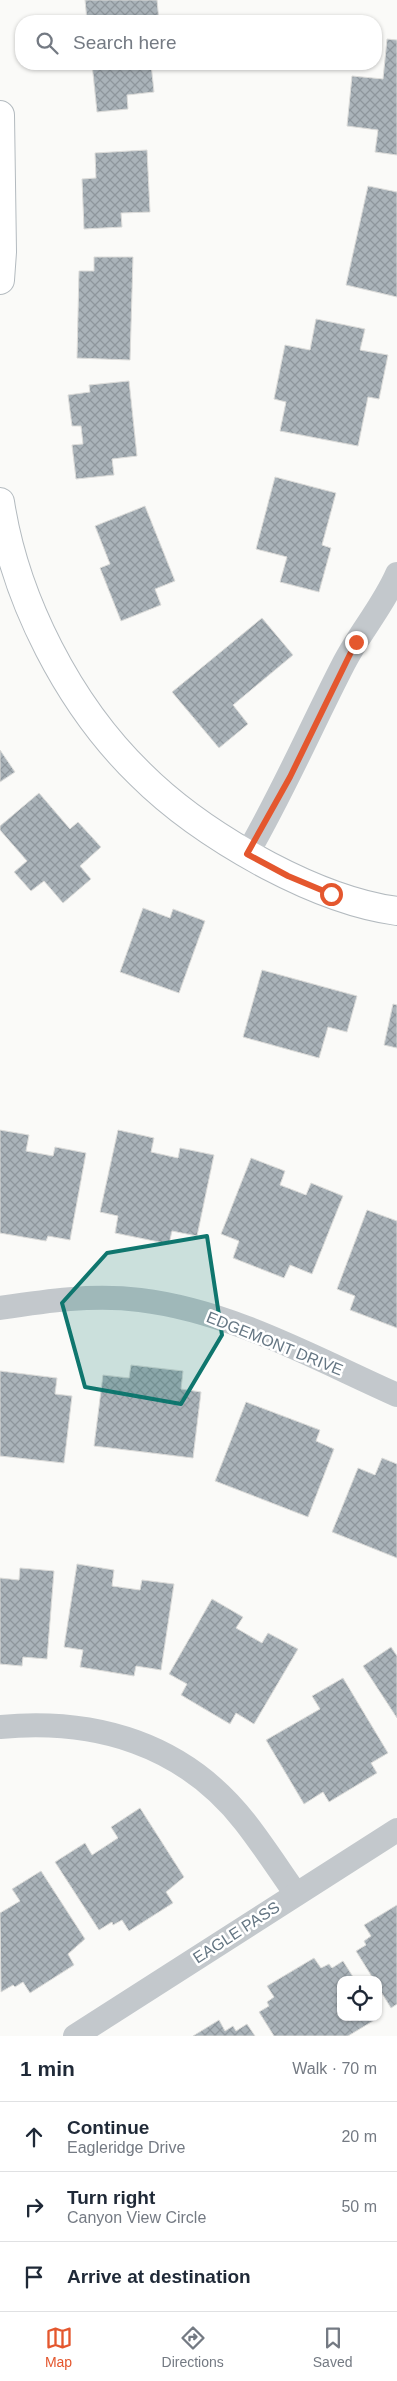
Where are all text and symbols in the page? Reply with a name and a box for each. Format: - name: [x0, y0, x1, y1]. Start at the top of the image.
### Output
- search box: [15, 15, 382, 70]
- icon: search: [33, 29, 61, 57]
- text: Search here: [73, 32, 177, 53]
- route end: [345, 631, 368, 654]
- route start: [320, 883, 343, 906]
- street label: EDGEMONT DRIVE: [204, 1308, 345, 1379]
- street label: EAGLE PASS: [190, 1898, 283, 1967]
- map controls: [337, 1976, 382, 2021]
- button: locate: [337, 1976, 382, 2021]
- text: 1 min: [20, 2057, 75, 2080]
- text: Walk · 70 m: [292, 2060, 377, 2077]
- text: Continue: [67, 2117, 149, 2138]
- icon: ahead: [20, 2123, 48, 2151]
- text: 20 m: [341, 2128, 377, 2145]
- text: Eagleridge Drive: [67, 2139, 185, 2156]
- text: Turn right: [67, 2187, 155, 2208]
- icon: right: [20, 2193, 48, 2221]
- text: 50 m: [341, 2198, 377, 2215]
- text: Canyon View Circle: [67, 2209, 206, 2226]
- icon: arrive: [20, 2263, 48, 2291]
- text: Arrive at destination: [67, 2266, 251, 2287]
- tab: Map: [45, 2324, 73, 2370]
- tab: Directions: [162, 2324, 224, 2370]
- tab: Saved: [313, 2324, 352, 2370]

